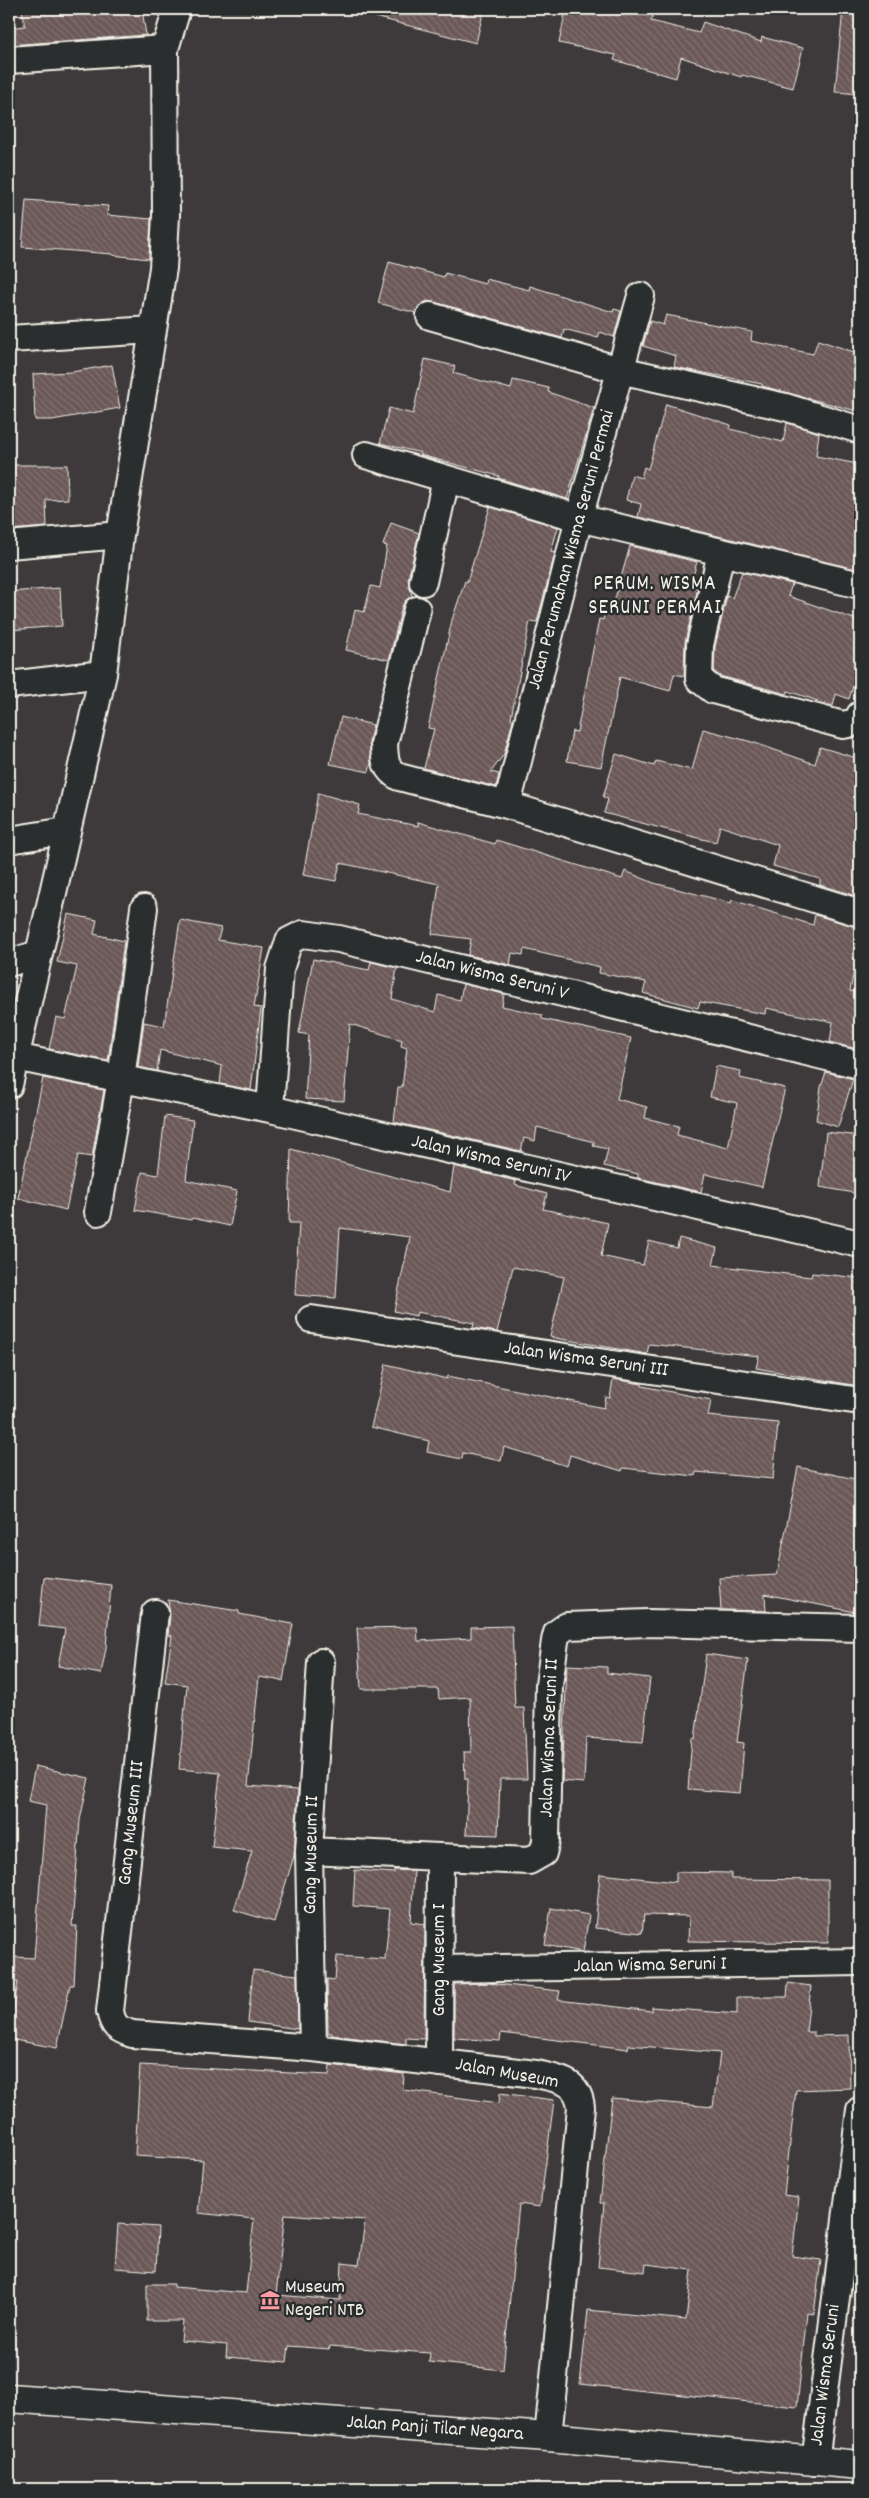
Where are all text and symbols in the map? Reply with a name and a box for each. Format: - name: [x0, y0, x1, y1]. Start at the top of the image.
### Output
- street label: Jalan Perumahan Wisma Seruni Permai: [521, 407, 623, 693]
- district label: PERUM. WISMA SERUNI PERMAI: [588, 570, 722, 624]
- street label: Jalan Wisma Seruni V: [413, 943, 572, 1009]
- street label: Jalan Wisma Seruni IV: [409, 1128, 574, 1192]
- street label: Jalan Wisma Seruni III: [502, 1335, 670, 1385]
- street label: Jalan Wisma Seruni II: [533, 1658, 567, 1818]
- street label: Gang Museum III: [112, 1759, 152, 1887]
- street label: Gang Museum II: [297, 1795, 327, 1915]
- street label: Gang Museum I: [426, 1904, 454, 2016]
- street label: Jalan Wisma Seruni I: [573, 1951, 727, 1981]
- street label: Jalan Museum: [453, 2051, 561, 2097]
- place label: Museum Negeri NTB: [285, 2274, 364, 2325]
- museum icon: Museum Negeri NTB: [259, 2289, 281, 2311]
- street label: Jalan Wisma Seruni: [803, 2302, 849, 2447]
- street label: Jalan Panji Tilar Negara: [346, 2409, 525, 2449]

